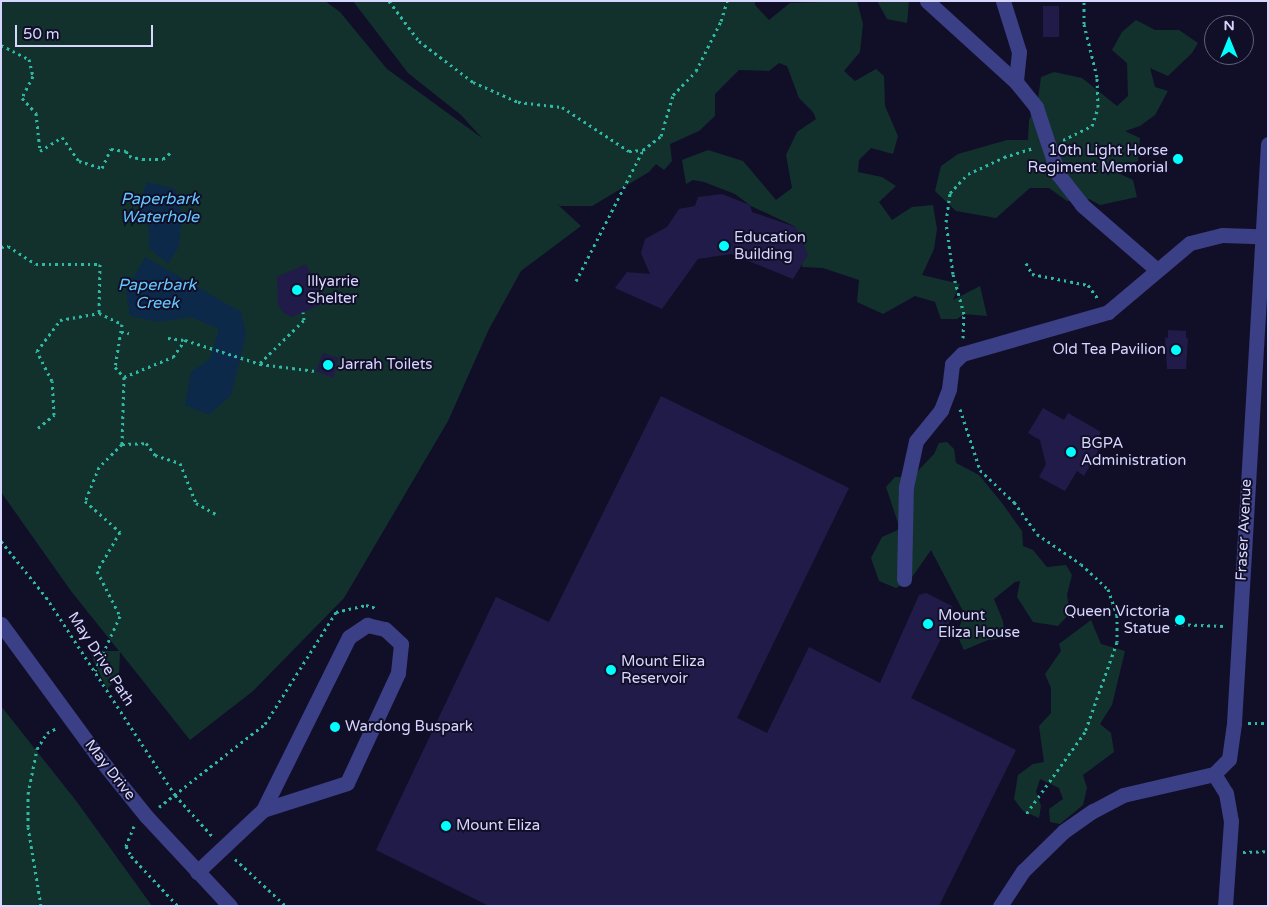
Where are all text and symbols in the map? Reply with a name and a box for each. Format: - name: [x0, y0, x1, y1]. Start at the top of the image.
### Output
- scale bar: [18, 15, 155, 47]
- north arrow: [1204, 15, 1254, 65]
- text: N: [1223, 17, 1235, 34]
- text: 50 m: [23, 25, 60, 43]
- place label: 10th Light Horse Regiment Memorial: [1027, 141, 1168, 176]
- marker: 10th Light Horse Regiment Memorial: [1172, 153, 1184, 165]
- water label: Paperbark Waterhole: [121, 189, 199, 227]
- place label: Education Building: [734, 228, 806, 263]
- marker: Education Building: [718, 240, 730, 252]
- place label: Illyarrie Shelter: [307, 272, 359, 307]
- water label: Paperbark Creek: [118, 275, 196, 313]
- marker: Illyarrie Shelter: [291, 284, 303, 296]
- place label: Old Tea Pavilion: [1052, 341, 1166, 359]
- marker: Old Tea Pavilion: [1170, 344, 1182, 356]
- place label: Jarrah Toilets: [338, 356, 433, 374]
- marker: Jarrah Toilets: [322, 359, 334, 371]
- place label: BGPA Administration: [1081, 434, 1186, 469]
- marker: BGPA Administration: [1065, 446, 1077, 458]
- street label: Fraser Avenue: [1232, 479, 1256, 581]
- place label: Queen Victoria Statue: [1064, 602, 1170, 637]
- place label: Mount Eliza House: [938, 606, 1020, 641]
- street label: May Drive Path: [64, 609, 138, 709]
- marker: Queen Victoria Statue: [1174, 614, 1186, 626]
- marker: Mount Eliza House: [922, 618, 934, 630]
- place label: Mount Eliza Reservoir: [621, 652, 705, 687]
- marker: Mount Eliza Reservoir: [605, 664, 617, 676]
- place label: Wardong Buspark: [345, 718, 473, 736]
- marker: Wardong Buspark: [329, 721, 341, 733]
- street label: May Drive: [81, 736, 139, 804]
- place label: Mount Eliza: [456, 817, 540, 835]
- marker: Mount Eliza: [440, 820, 452, 832]

